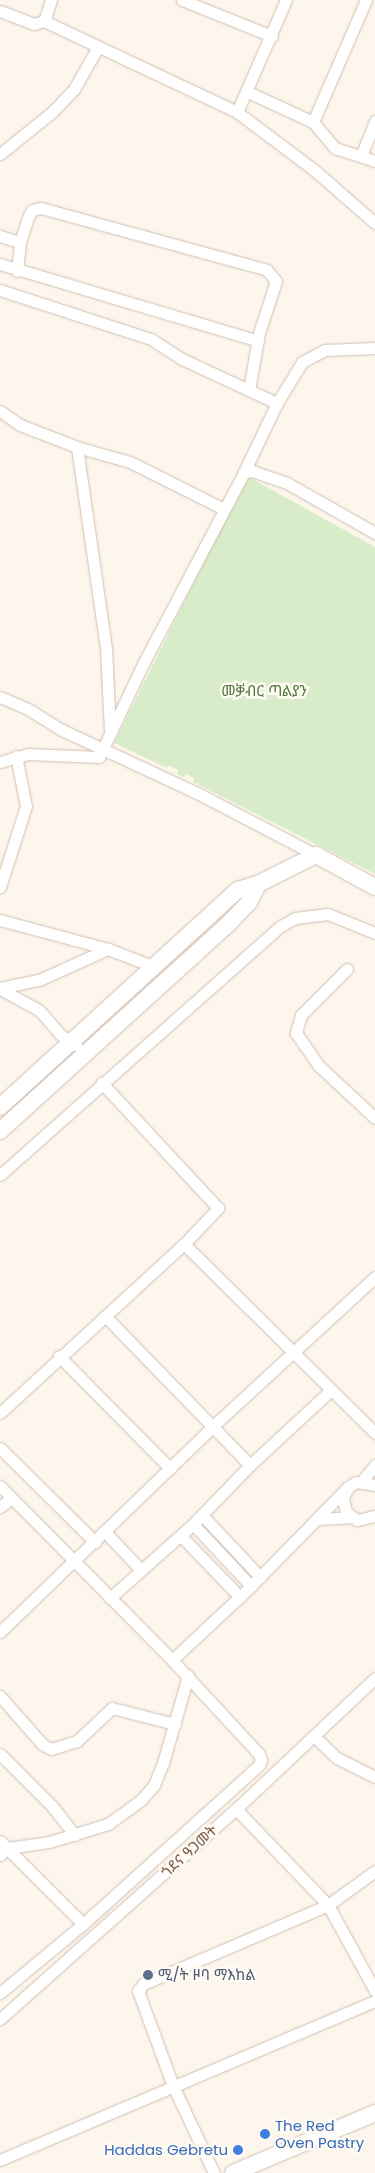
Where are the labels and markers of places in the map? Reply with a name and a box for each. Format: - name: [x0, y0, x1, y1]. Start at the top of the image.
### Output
- place label: ሚ/ት ዞባ ማእከል: [158, 1966, 255, 1984]
- marker: ሚ/ት ዞባ ማእከል: [142, 1969, 154, 1981]
- place label: The Red Oven Pastry: [275, 2116, 364, 2151]
- marker: The Red Oven Pastry: [259, 2128, 271, 2140]
- place label: Haddas Gebretu: [104, 2141, 228, 2159]
- marker: Haddas Gebretu: [232, 2144, 244, 2156]

